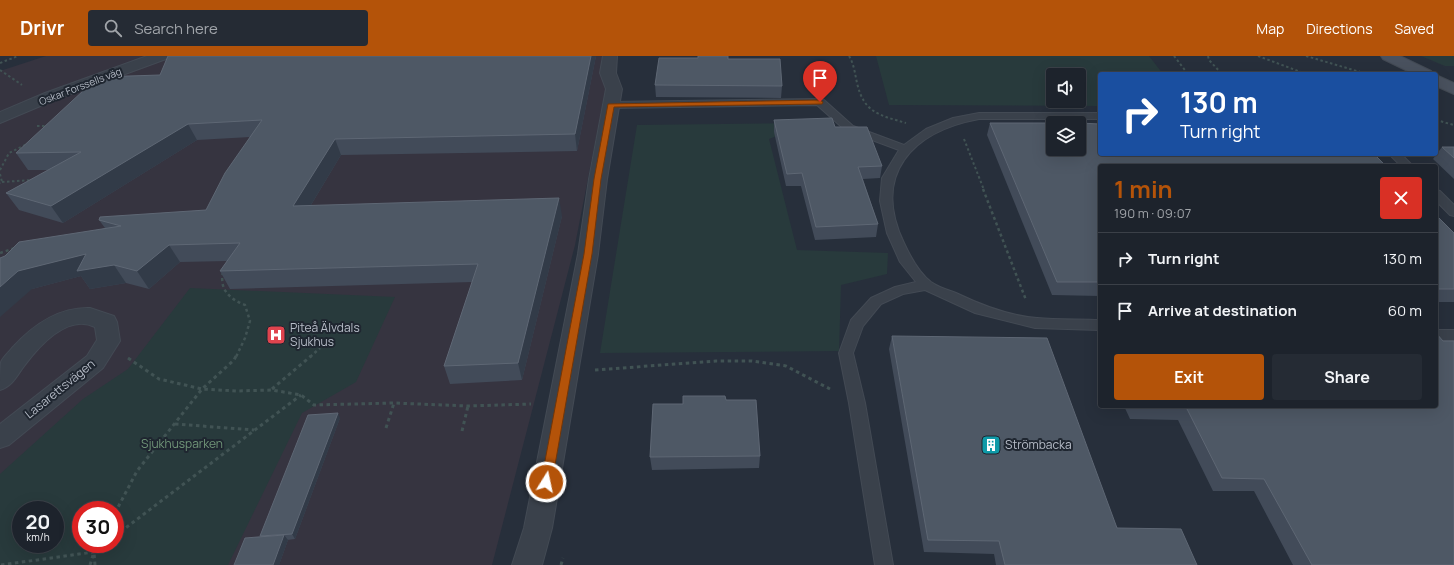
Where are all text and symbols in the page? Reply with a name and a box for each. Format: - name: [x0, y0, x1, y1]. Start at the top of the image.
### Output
- search box: [88, 10, 368, 46]
- text: Drivr: [20, 15, 64, 41]
- icon: search: [102, 17, 124, 39]
- text: Search here: [134, 18, 218, 39]
- text: Map: [1256, 19, 1284, 38]
- text: Directions: [1306, 19, 1373, 38]
- text: Saved: [1395, 19, 1434, 38]
- pin: [803, 61, 837, 102]
- street label: Oskar Forssells väg: [37, 64, 123, 108]
- icon: arrive: [809, 67, 831, 89]
- map controls: [1046, 68, 1086, 156]
- button: sound: [1046, 68, 1086, 108]
- text: 130 m: [1180, 83, 1258, 121]
- icon: right: [1114, 88, 1166, 140]
- button: layers: [1046, 116, 1086, 156]
- text: Turn right: [1180, 119, 1261, 143]
- text: 1 min: [1114, 172, 1173, 205]
- button: close: [1380, 177, 1422, 219]
- text: 190 m · 09:07: [1114, 204, 1191, 222]
- icon: right: [1114, 248, 1136, 270]
- text: Turn right: [1148, 248, 1219, 269]
- text: 130 m: [1383, 248, 1422, 269]
- icon: arrive: [1114, 300, 1136, 322]
- text: Arrive at destination: [1148, 300, 1297, 321]
- text: 60 m: [1388, 300, 1422, 321]
- place label: Piteå Älvdals Sjukhus: [290, 319, 360, 350]
- hospital icon: Piteå Älvdals Sjukhus: [265, 324, 287, 346]
- button: Exit: [1114, 354, 1264, 400]
- button: Share: [1272, 354, 1422, 400]
- street label: Lasarettsvägen: [21, 355, 98, 422]
- building icon: Strömbacka: [980, 434, 1002, 456]
- park label: Sjukhusparken: [141, 435, 223, 452]
- place label: Strömbacka: [1005, 436, 1072, 453]
- position arrow: [525, 461, 567, 503]
- speed limit sign: 30: [72, 501, 124, 553]
- text: 20: [25, 508, 51, 535]
- text: km/h: [26, 530, 50, 544]

